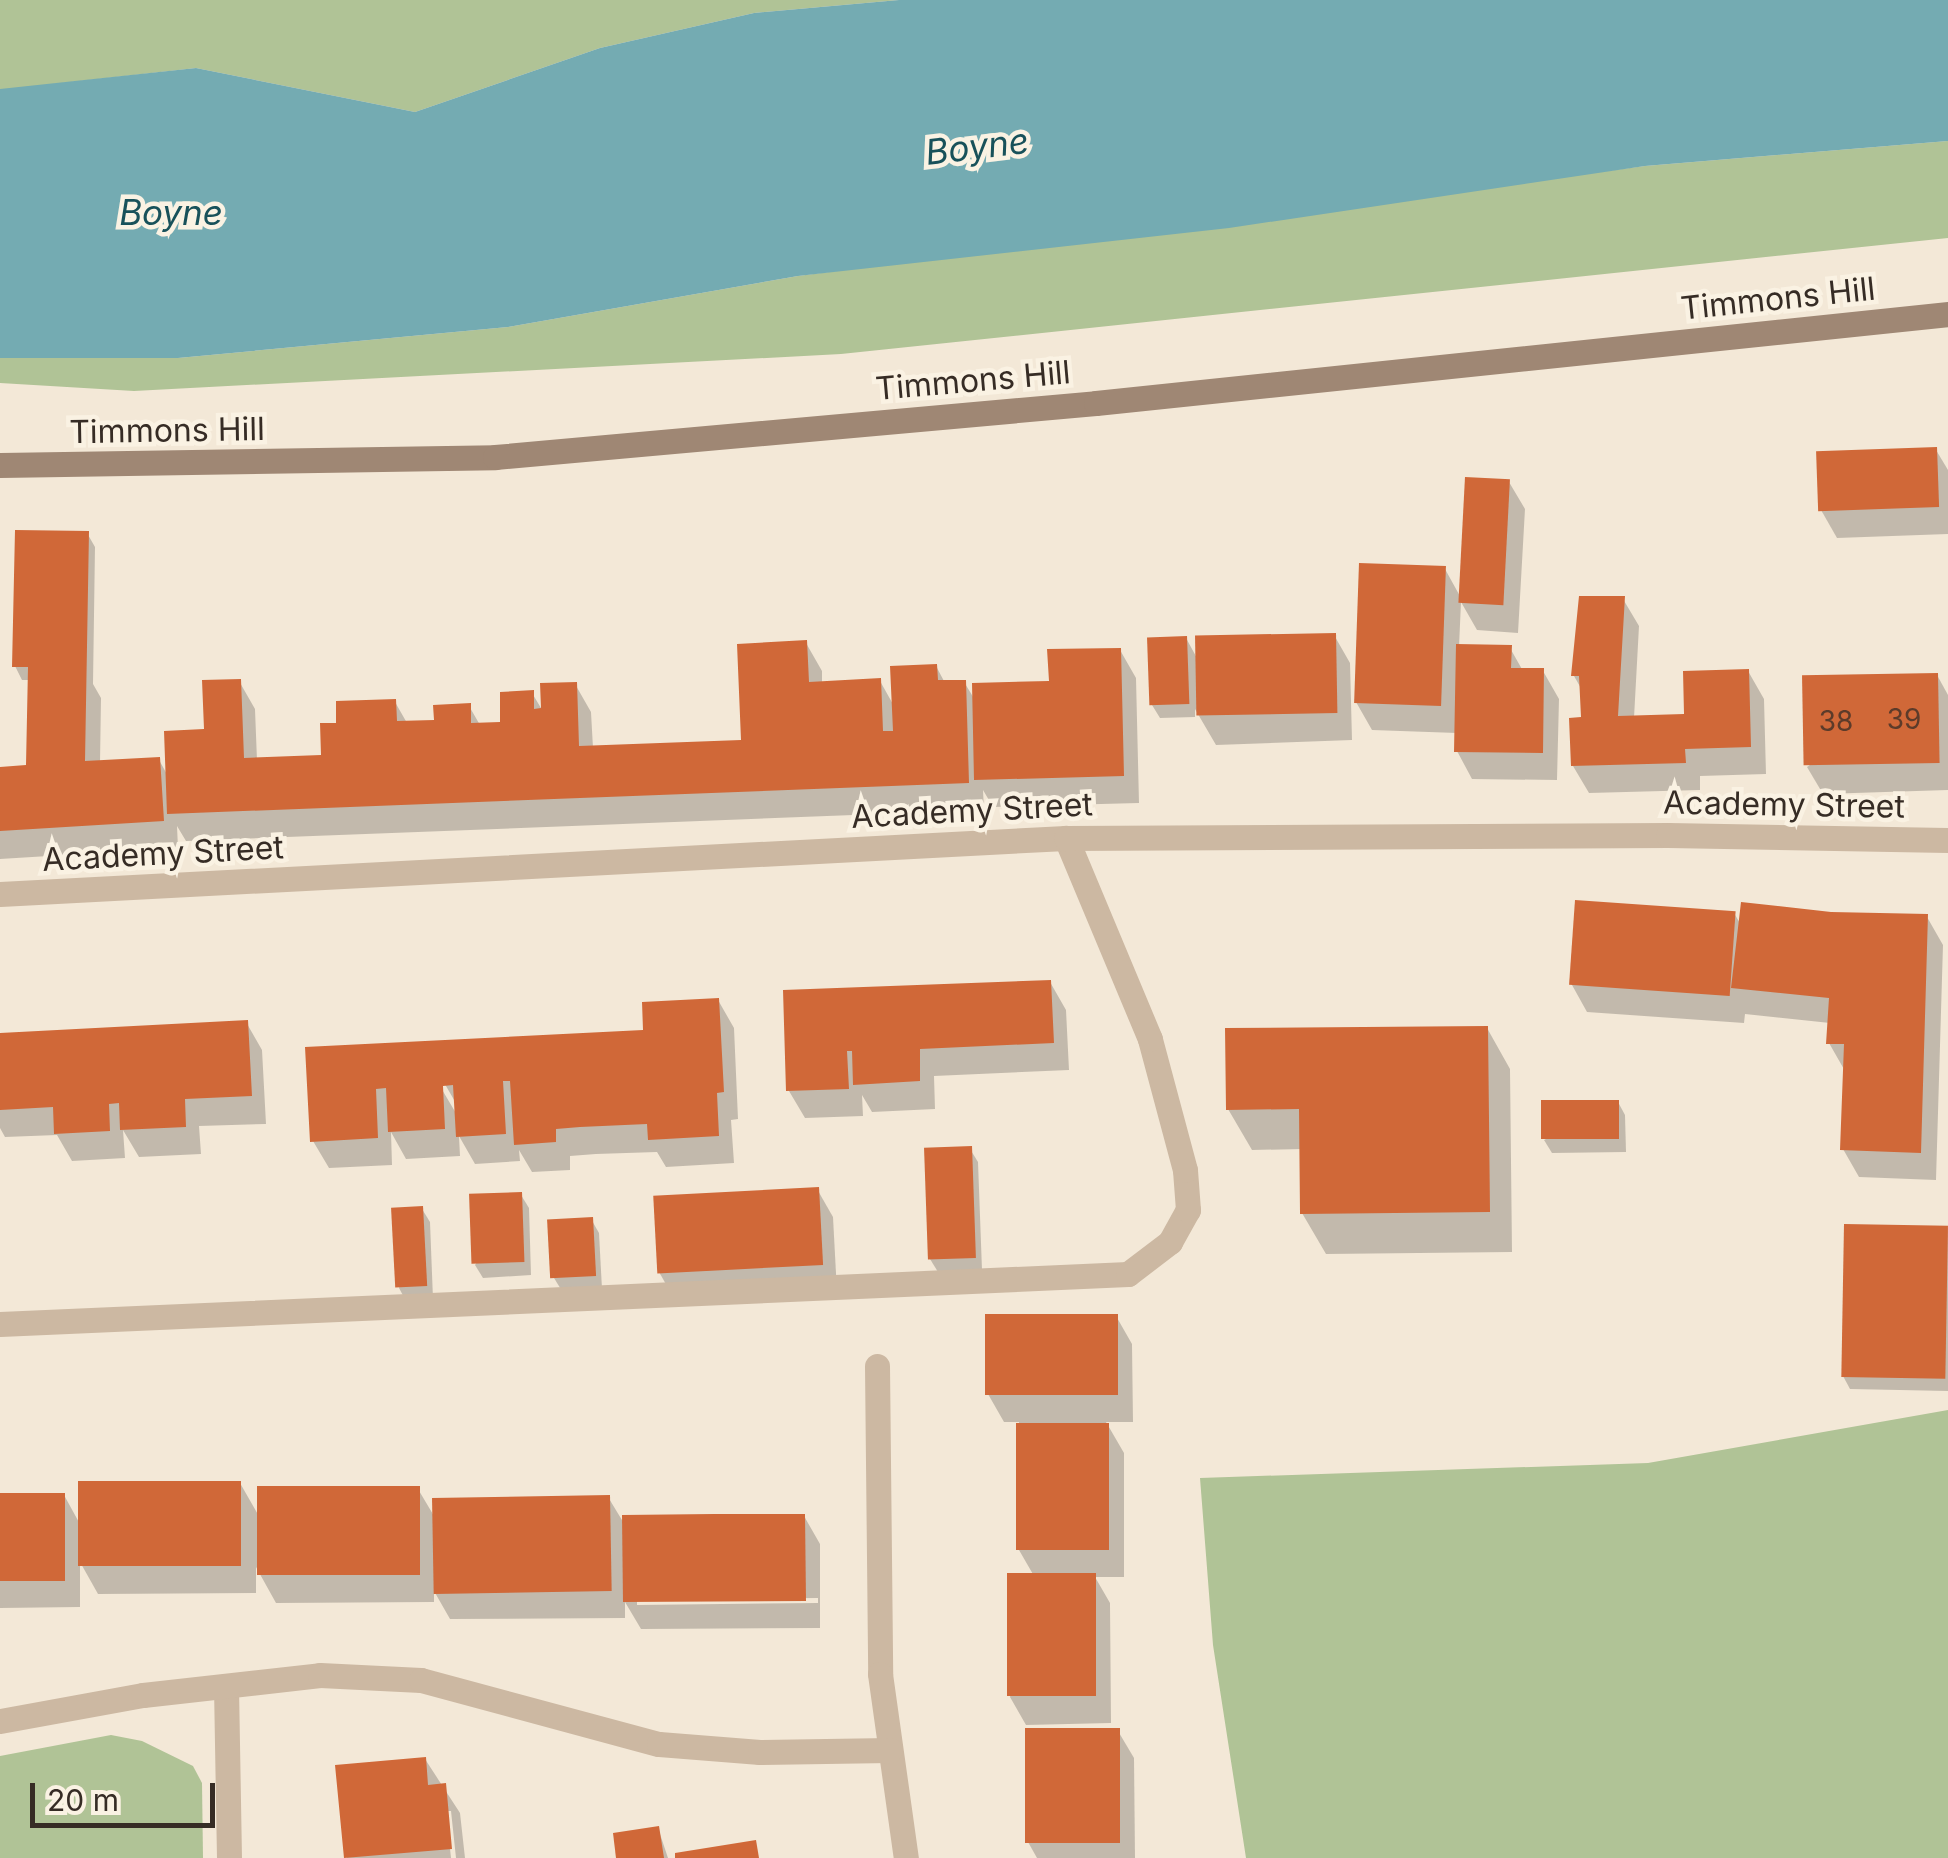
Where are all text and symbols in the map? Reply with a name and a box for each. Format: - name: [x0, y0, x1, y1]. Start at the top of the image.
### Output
- water label: Boyne: [923, 119, 1031, 173]
- water label: Boyne: [119, 191, 223, 233]
- street label: Timmons Hill: [1679, 270, 1877, 328]
- street label: Timmons Hill: [874, 353, 1072, 409]
- street label: Timmons Hill: [69, 410, 265, 452]
- house number: 39: [1887, 702, 1921, 736]
- house number: 38: [1819, 704, 1853, 738]
- street label: Academy Street: [1663, 784, 1905, 826]
- street label: Academy Street: [850, 786, 1094, 836]
- street label: Academy Street: [41, 829, 285, 879]
- scale bar: [35, 1763, 220, 1825]
- text: 20 m: [47, 1782, 119, 1818]

